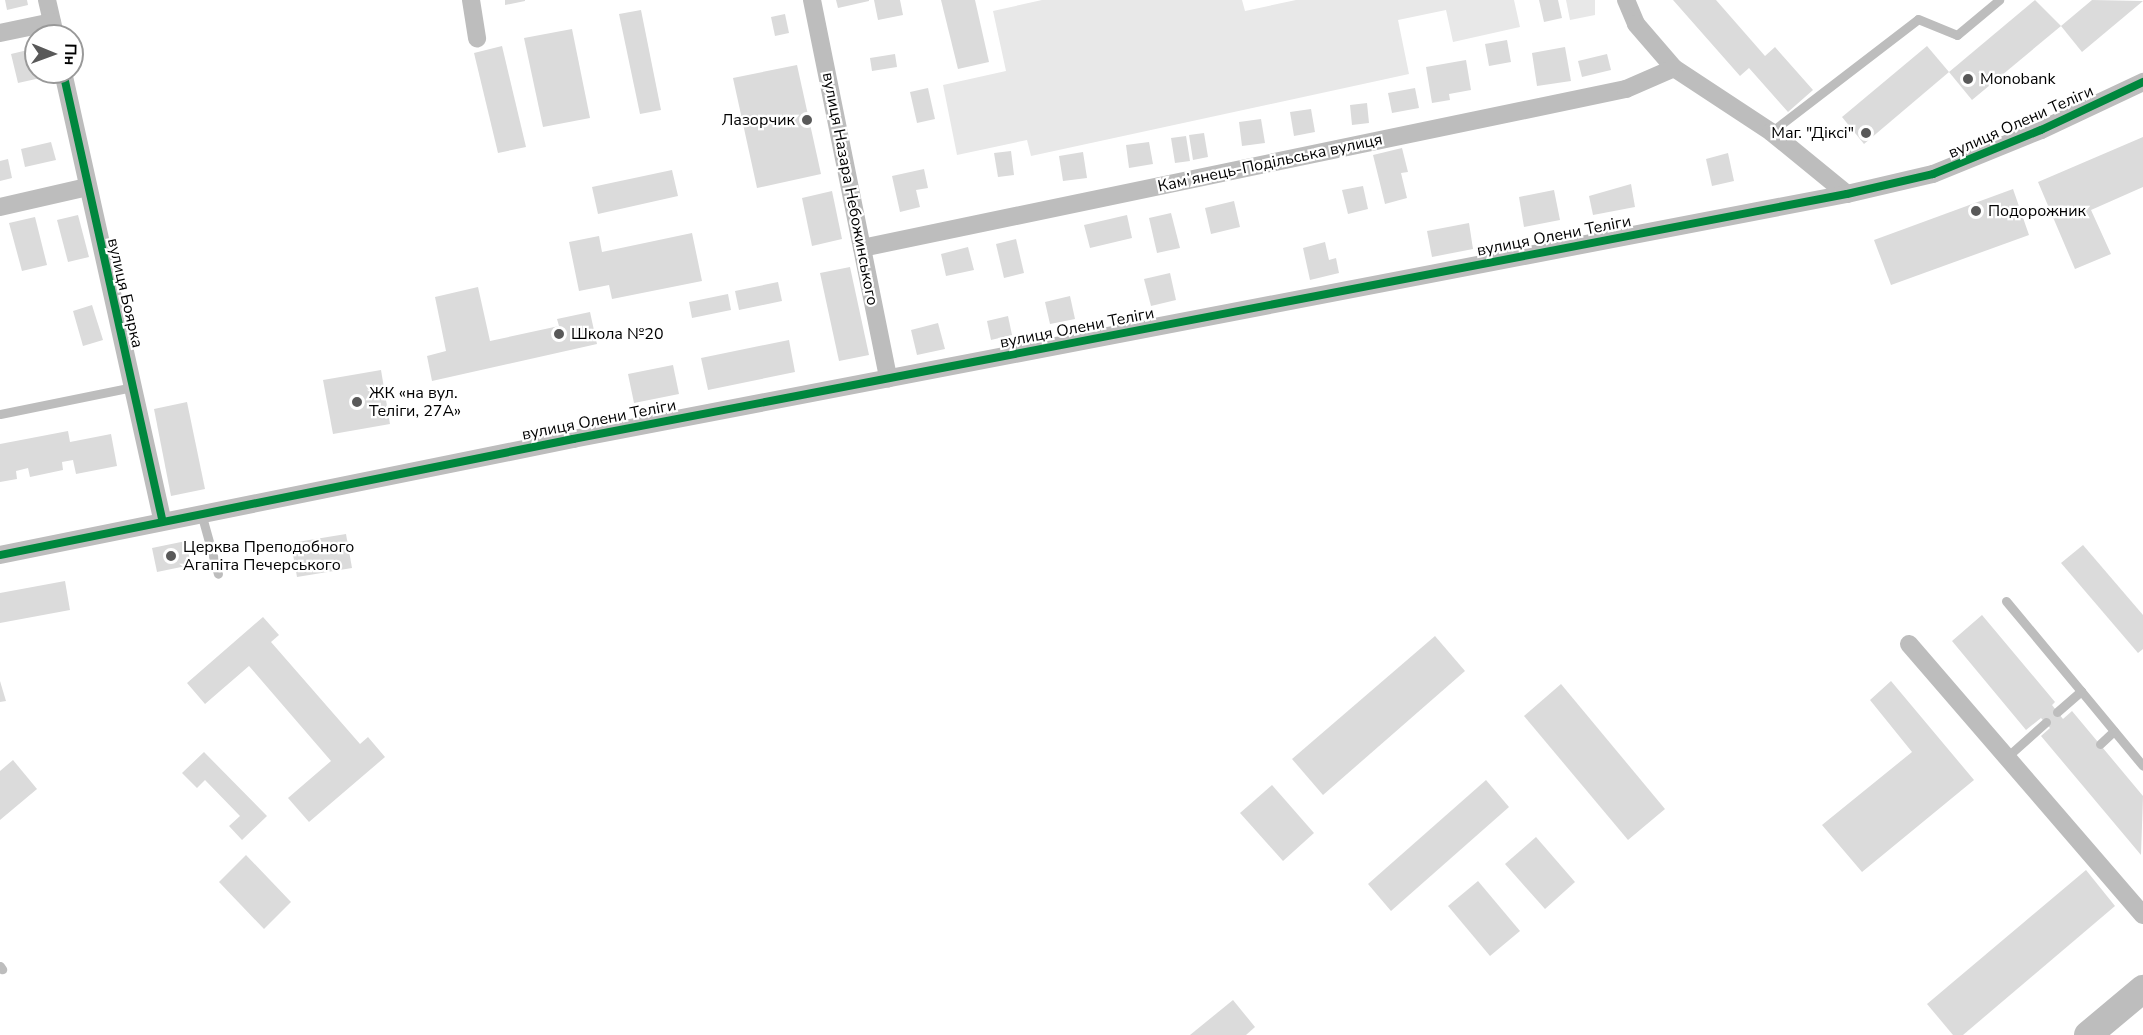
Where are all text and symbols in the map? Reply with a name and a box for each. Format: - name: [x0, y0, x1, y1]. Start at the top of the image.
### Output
- north arrow: [24, 24, 84, 84]
- text: Пн: [59, 43, 81, 65]
- place label: Monobank: [1980, 69, 2055, 89]
- street label: вулиця Назара Небожинського: [818, 71, 882, 307]
- marker: Monobank: [1961, 72, 1975, 86]
- street label: вулиця Олени Теліги: [1945, 81, 2097, 163]
- place label: Лазорчик: [721, 110, 795, 130]
- marker: Лазорчик: [800, 113, 814, 127]
- place label: Маг. "Діксі": [1771, 123, 1854, 143]
- marker: Маг. "Діксі": [1859, 126, 1873, 140]
- street label: Камʼянець-Подільська вулиця: [1156, 130, 1384, 196]
- place label: Подорожник: [1988, 201, 2086, 221]
- marker: Подорожник: [1969, 204, 1983, 218]
- street label: вулиця Олени Теліги: [1475, 212, 1633, 260]
- street label: вулиця Боярка: [103, 236, 147, 350]
- street label: вулиця Олени Теліги: [998, 304, 1156, 352]
- place label: Школа №20: [571, 324, 664, 344]
- marker: Школа №20: [552, 327, 566, 341]
- place label: ЖК «на вул. Теліги, 27А»: [369, 383, 461, 421]
- marker: ЖК «на вул. Теліги, 27А»: [350, 395, 364, 409]
- street label: вулиця Олени Теліги: [520, 396, 678, 444]
- place label: Церква Преподобного Агапіта Печерського: [183, 537, 354, 575]
- marker: Церква Преподобного Агапіта Печерського: [164, 549, 178, 563]

